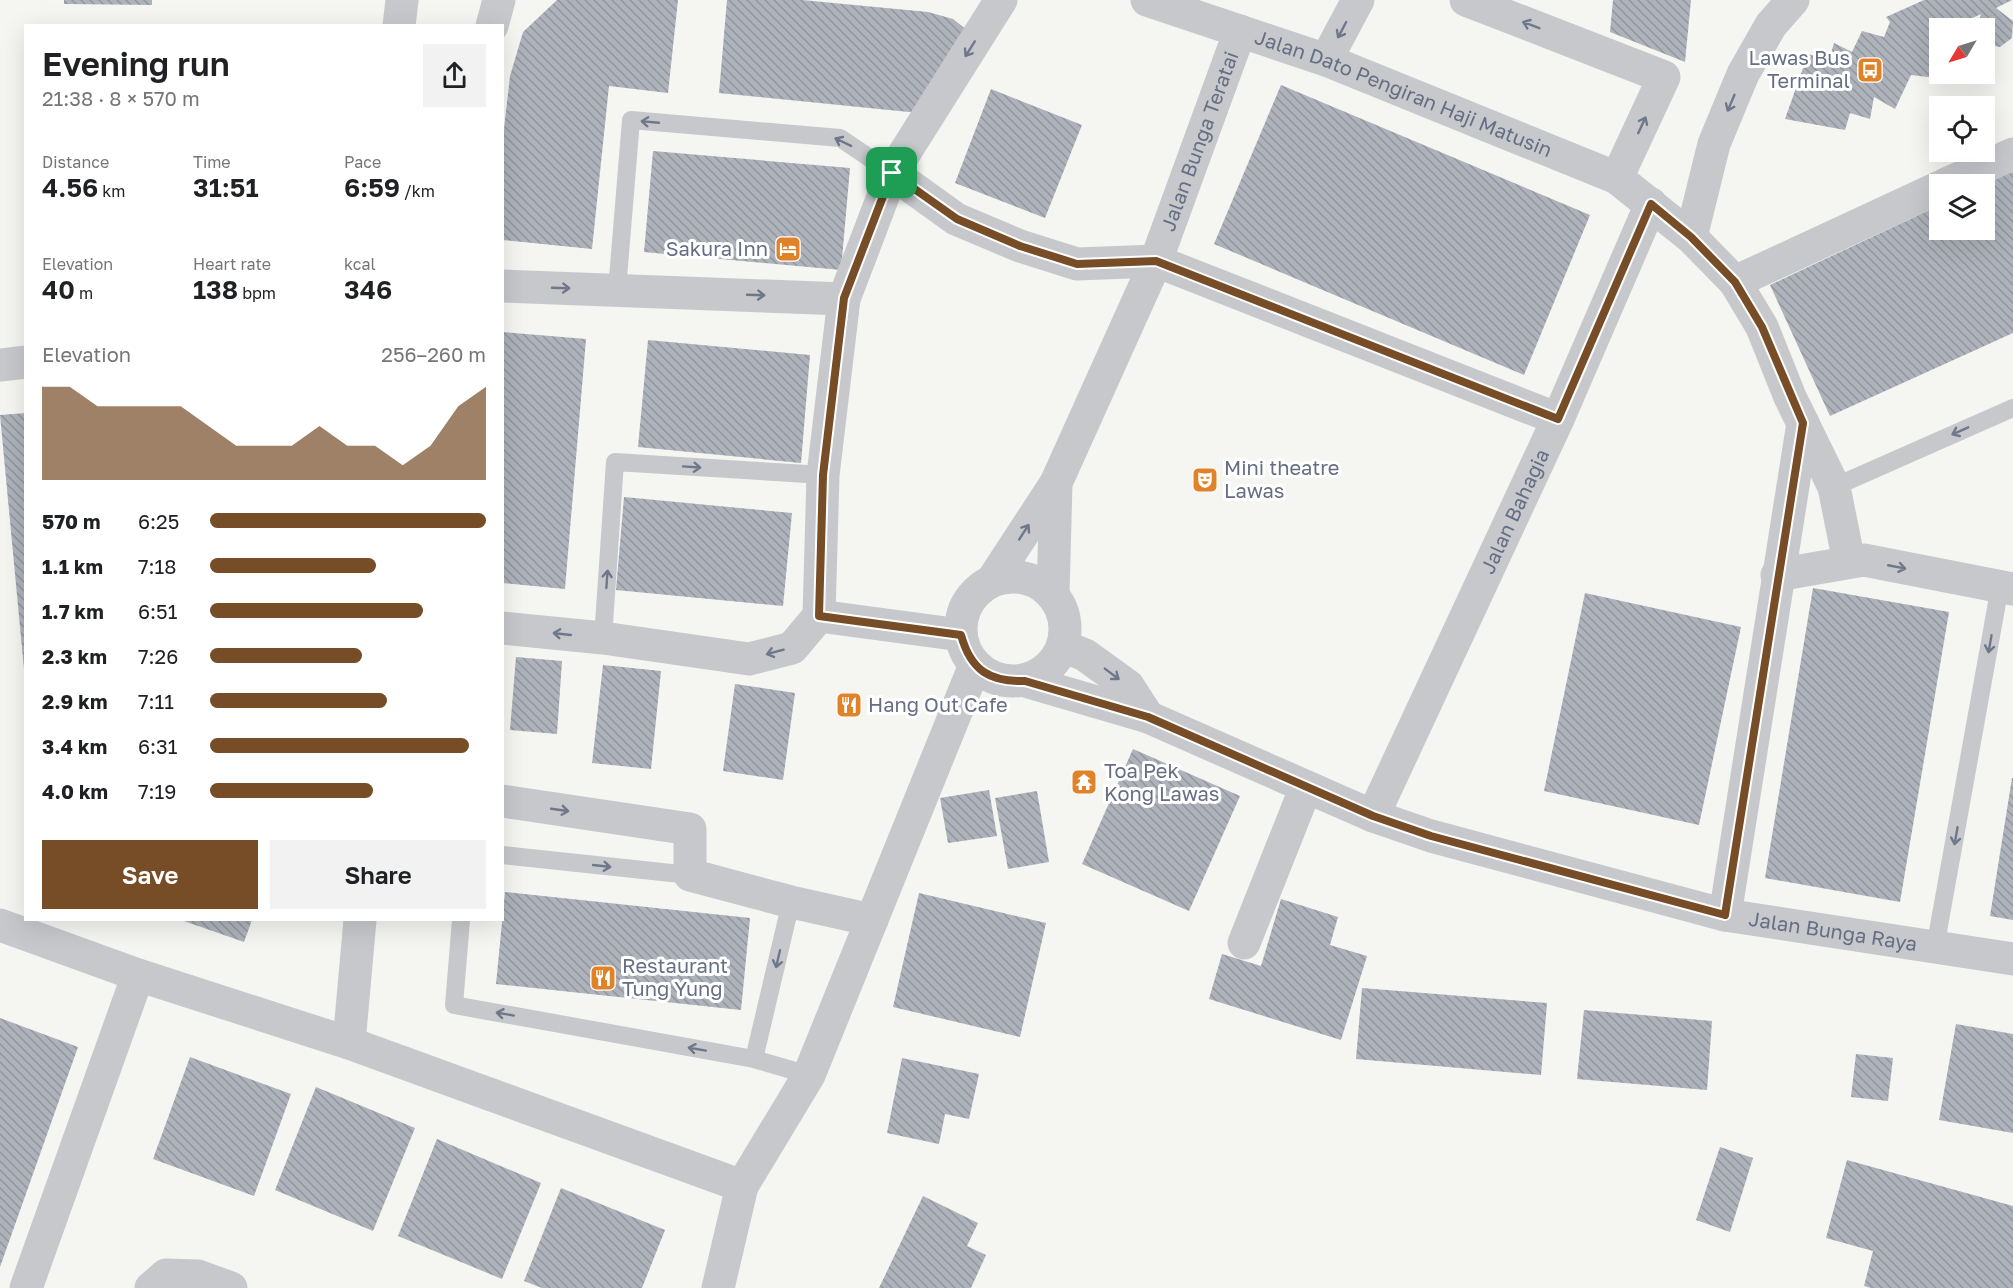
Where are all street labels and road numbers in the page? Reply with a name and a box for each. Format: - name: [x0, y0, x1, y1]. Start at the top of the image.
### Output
- street label: Jalan Dato Pengiran Haji Matusin: [1252, 24, 1556, 161]
- street label: Jalan Bunga Teratai: [1155, 48, 1243, 234]
- street label: Jalan Bahagia: [1475, 445, 1553, 577]
- street label: Jalan Bunga Raya: [1747, 906, 1919, 955]

